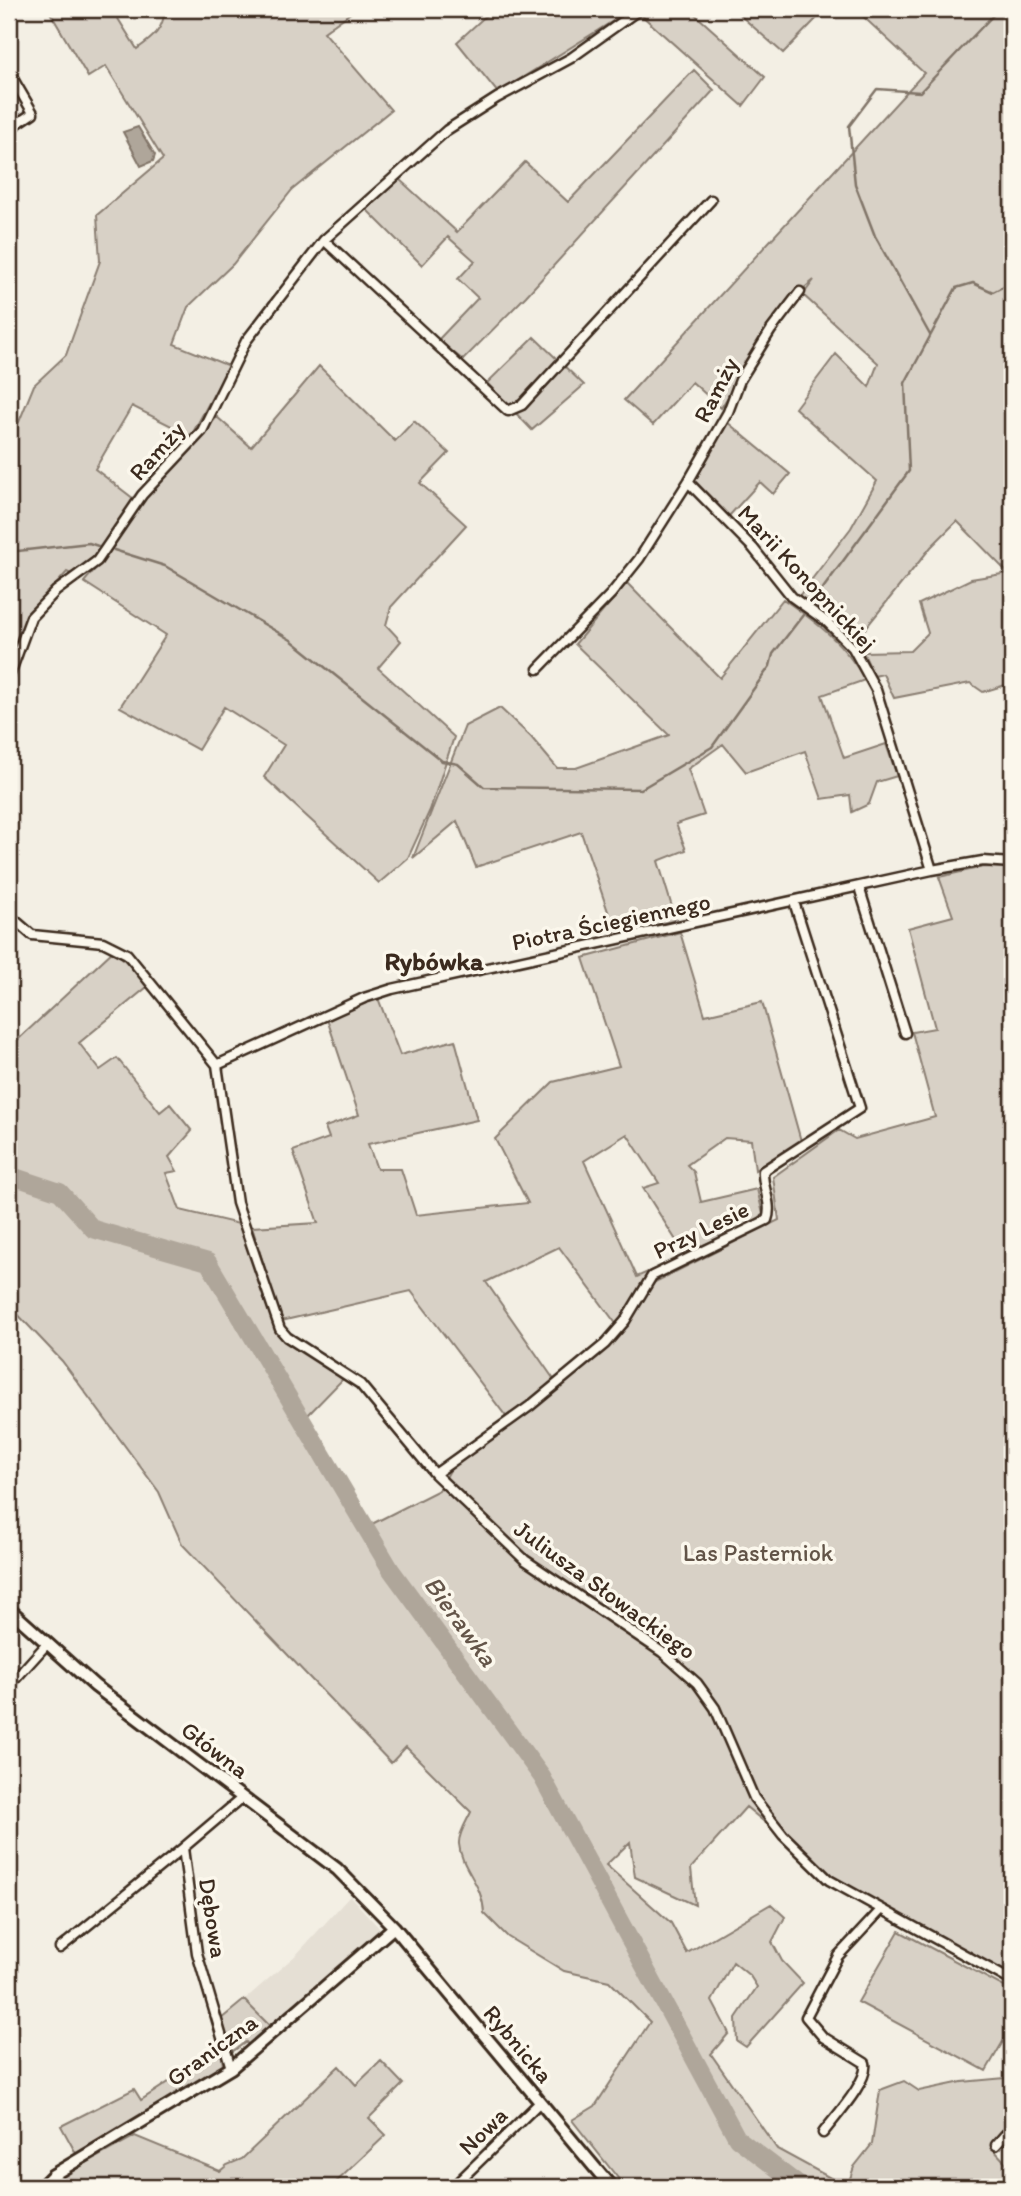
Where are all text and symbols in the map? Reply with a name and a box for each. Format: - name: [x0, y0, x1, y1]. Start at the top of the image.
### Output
- street label: Ramży: [687, 352, 744, 427]
- street label: Ramży: [123, 415, 191, 486]
- street label: Marii Konopnickiej: [732, 498, 883, 657]
- street label: Piotra Ściegiennego: [509, 886, 713, 957]
- district label: Rybówka: [384, 945, 484, 977]
- street label: Przy Lesie: [648, 1194, 753, 1265]
- street label: Juliusza Słowackiego: [509, 1514, 702, 1665]
- park label: Las Pasterniok: [683, 1538, 834, 1567]
- water label: Bierawka: [417, 1569, 505, 1673]
- street label: Główna: [176, 1715, 255, 1785]
- street label: Dębowa: [193, 1876, 234, 1960]
- street label: Rybnicka: [477, 1999, 560, 2089]
- street label: Graniczna: [161, 2007, 263, 2092]
- street label: Nowa: [452, 2100, 513, 2161]

